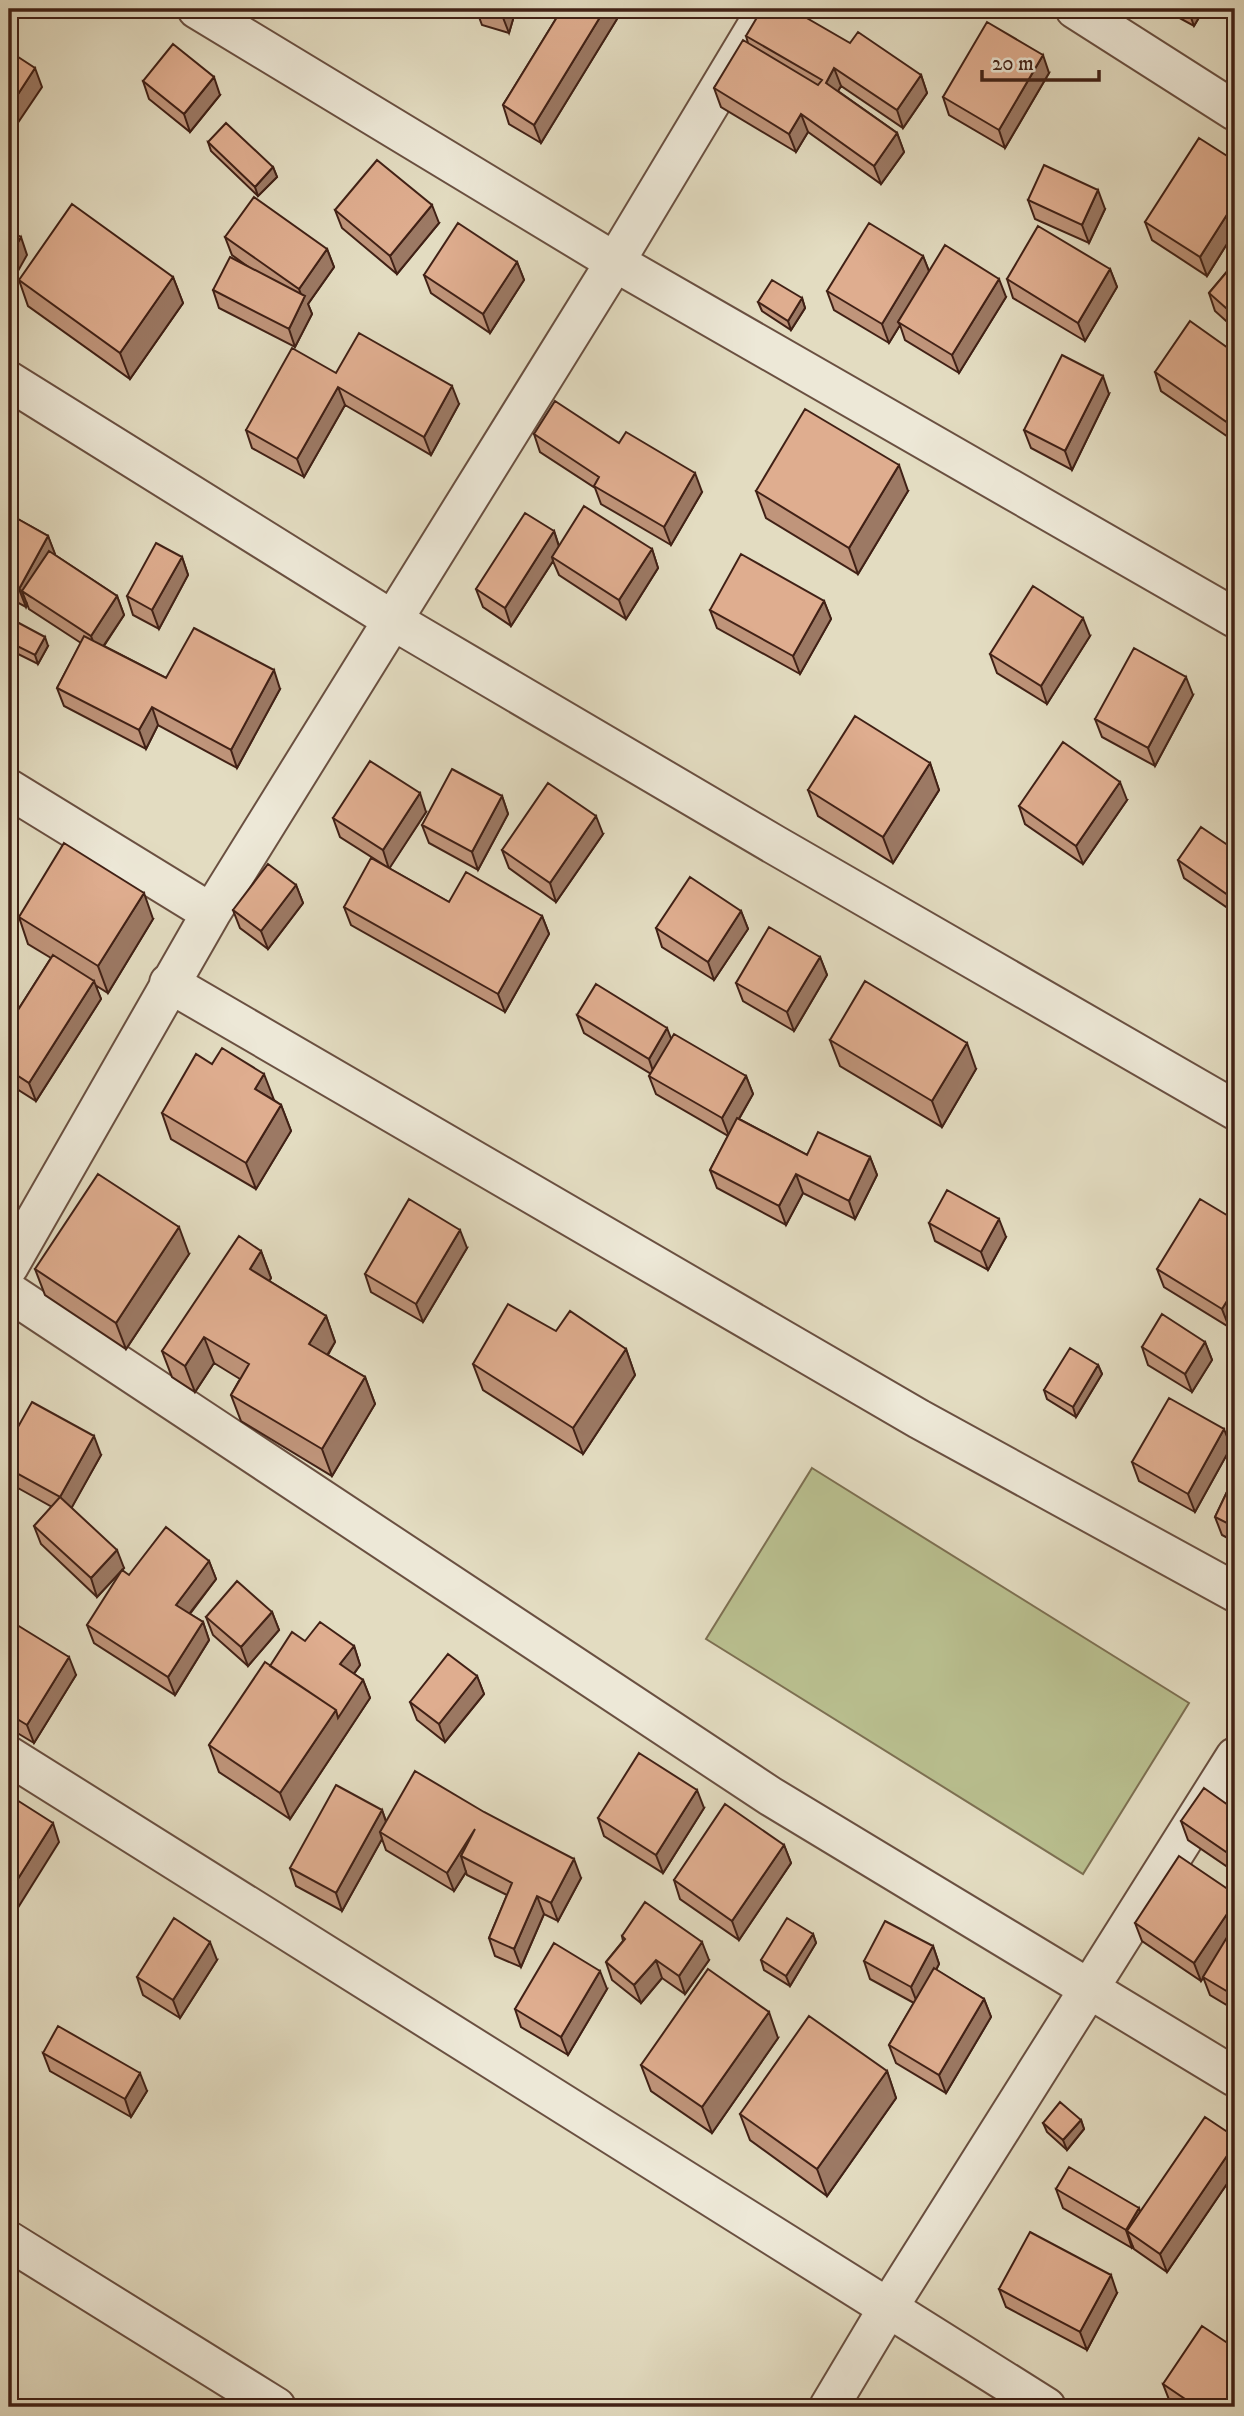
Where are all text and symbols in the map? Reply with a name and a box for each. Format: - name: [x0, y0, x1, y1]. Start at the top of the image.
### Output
- scale bar: [982, 38, 1099, 82]
- text: 20 m: [992, 51, 1034, 77]

